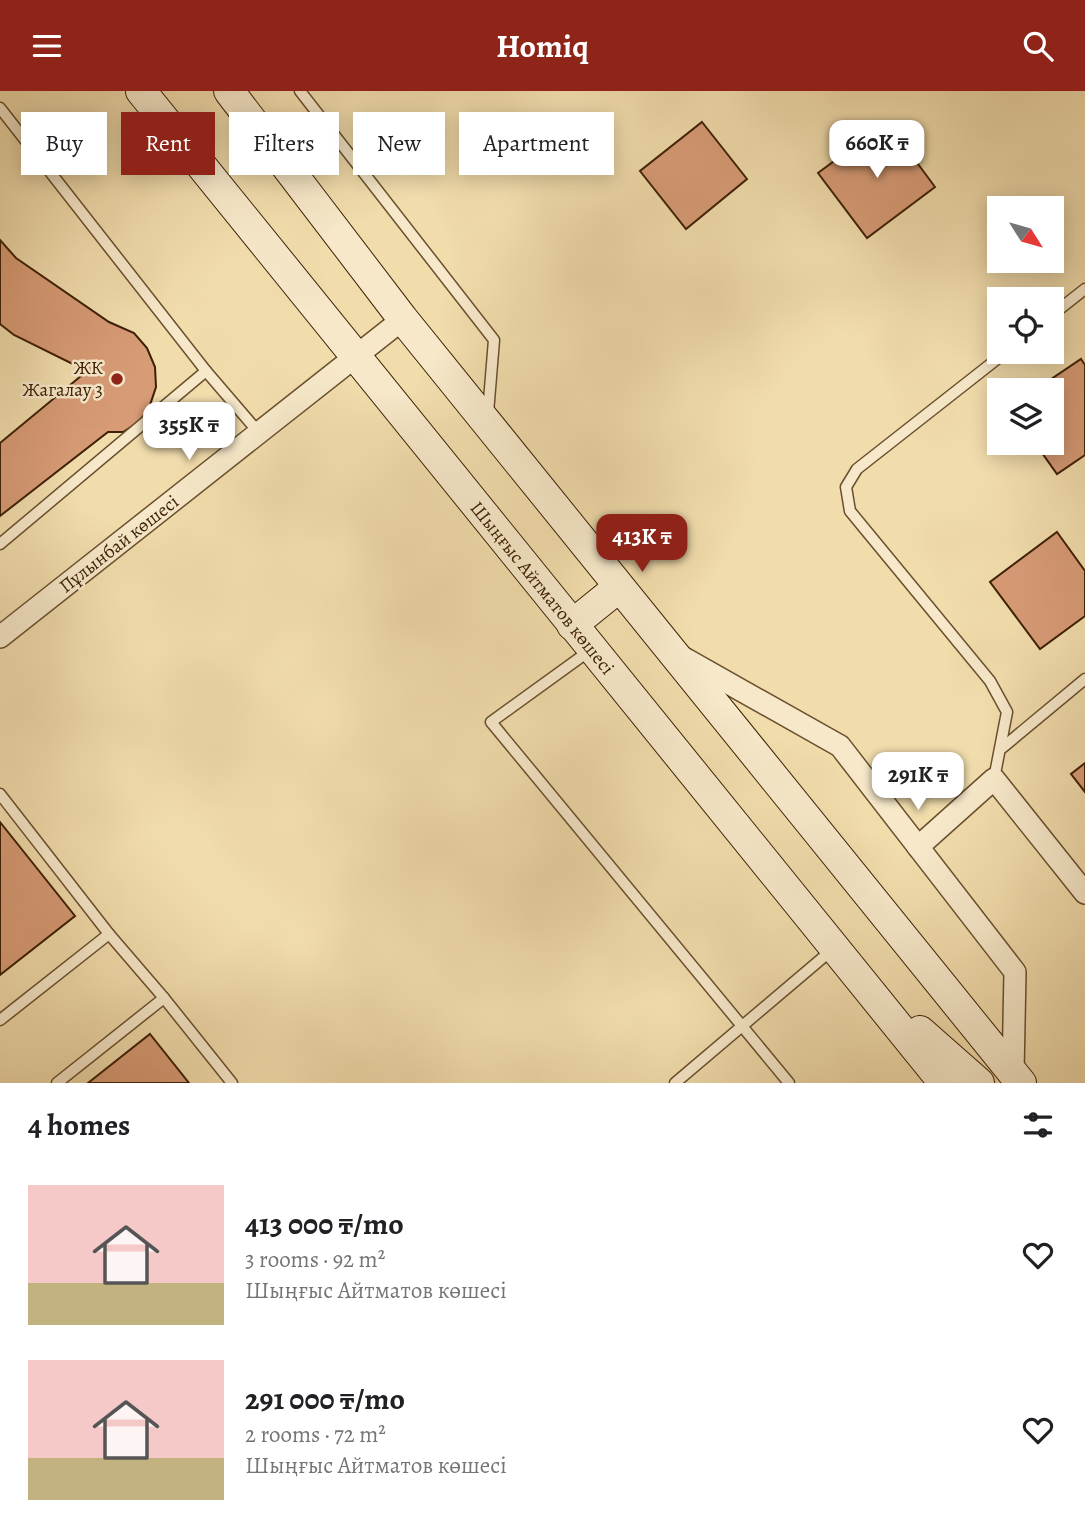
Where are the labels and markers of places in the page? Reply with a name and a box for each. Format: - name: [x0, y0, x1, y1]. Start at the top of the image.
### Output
- pin: 660K ₸: [820, 120, 934, 180]
- place label: ЖК Жагалау 3: [22, 355, 103, 403]
- marker: ЖК Жагалау 3: [109, 371, 125, 387]
- pin: 355K ₸: [132, 403, 246, 462]
- pin: 413K ₸: [585, 515, 699, 574]
- pin: 291K ₸: [861, 753, 975, 812]

